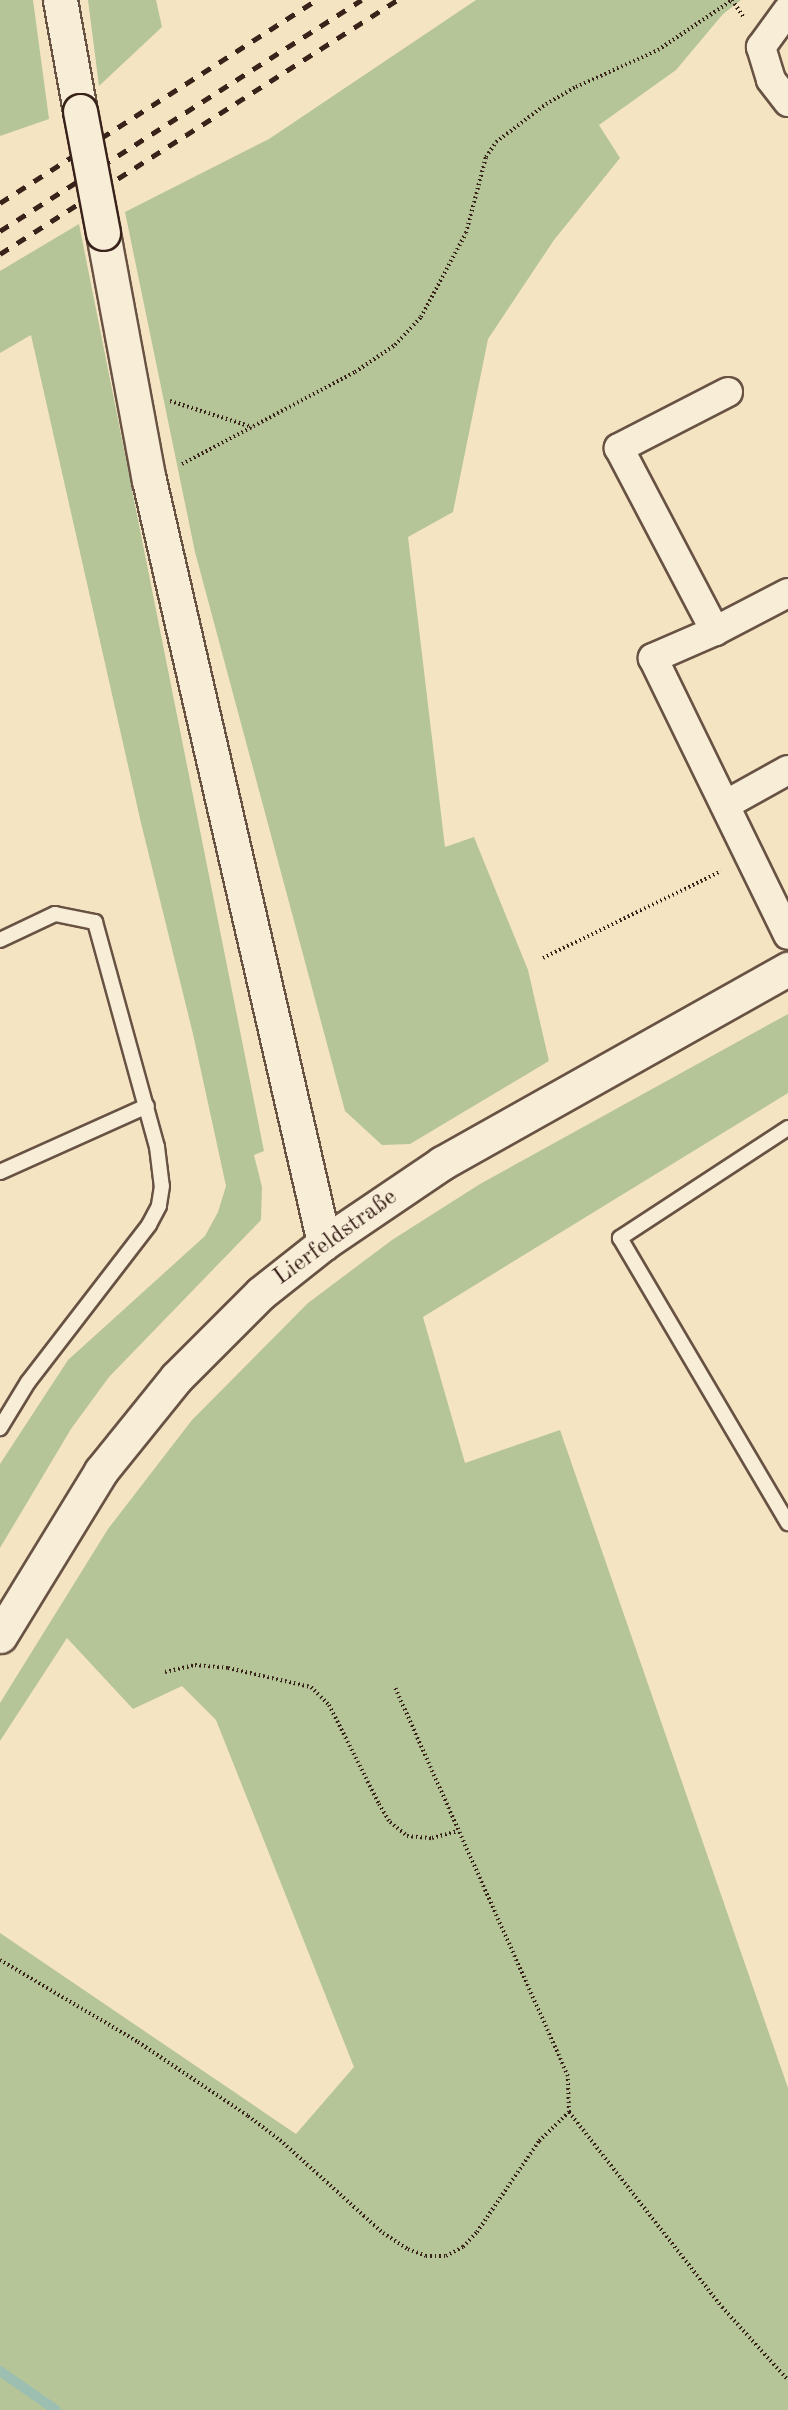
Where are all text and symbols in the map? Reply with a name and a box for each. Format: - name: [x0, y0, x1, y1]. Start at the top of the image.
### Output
- street label: Lierfeldstraße: [269, 1184, 403, 1292]

